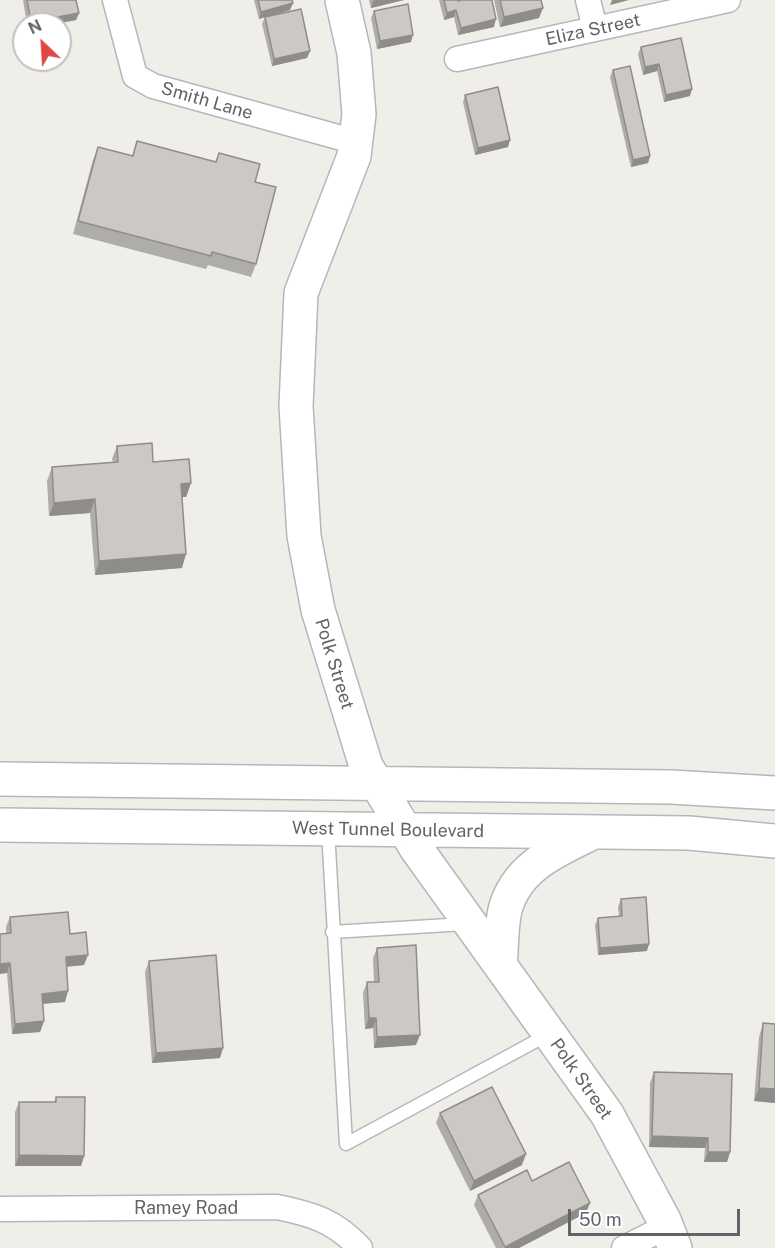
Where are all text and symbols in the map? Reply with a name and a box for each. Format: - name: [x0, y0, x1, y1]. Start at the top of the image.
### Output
- street label: Eliza Street: [544, 9, 642, 51]
- north arrow: [12, 12, 72, 72]
- text: N: [25, 16, 45, 38]
- street label: Smith Lane: [159, 78, 255, 124]
- street label: Polk Street: [310, 616, 358, 712]
- street label: West Tunnel Boulevard: [292, 818, 484, 842]
- street label: Polk Street: [545, 1034, 617, 1124]
- street label: Ramey Road: [134, 1197, 238, 1219]
- scale bar: [571, 1197, 744, 1235]
- text: 50 m: [579, 1209, 622, 1230]

